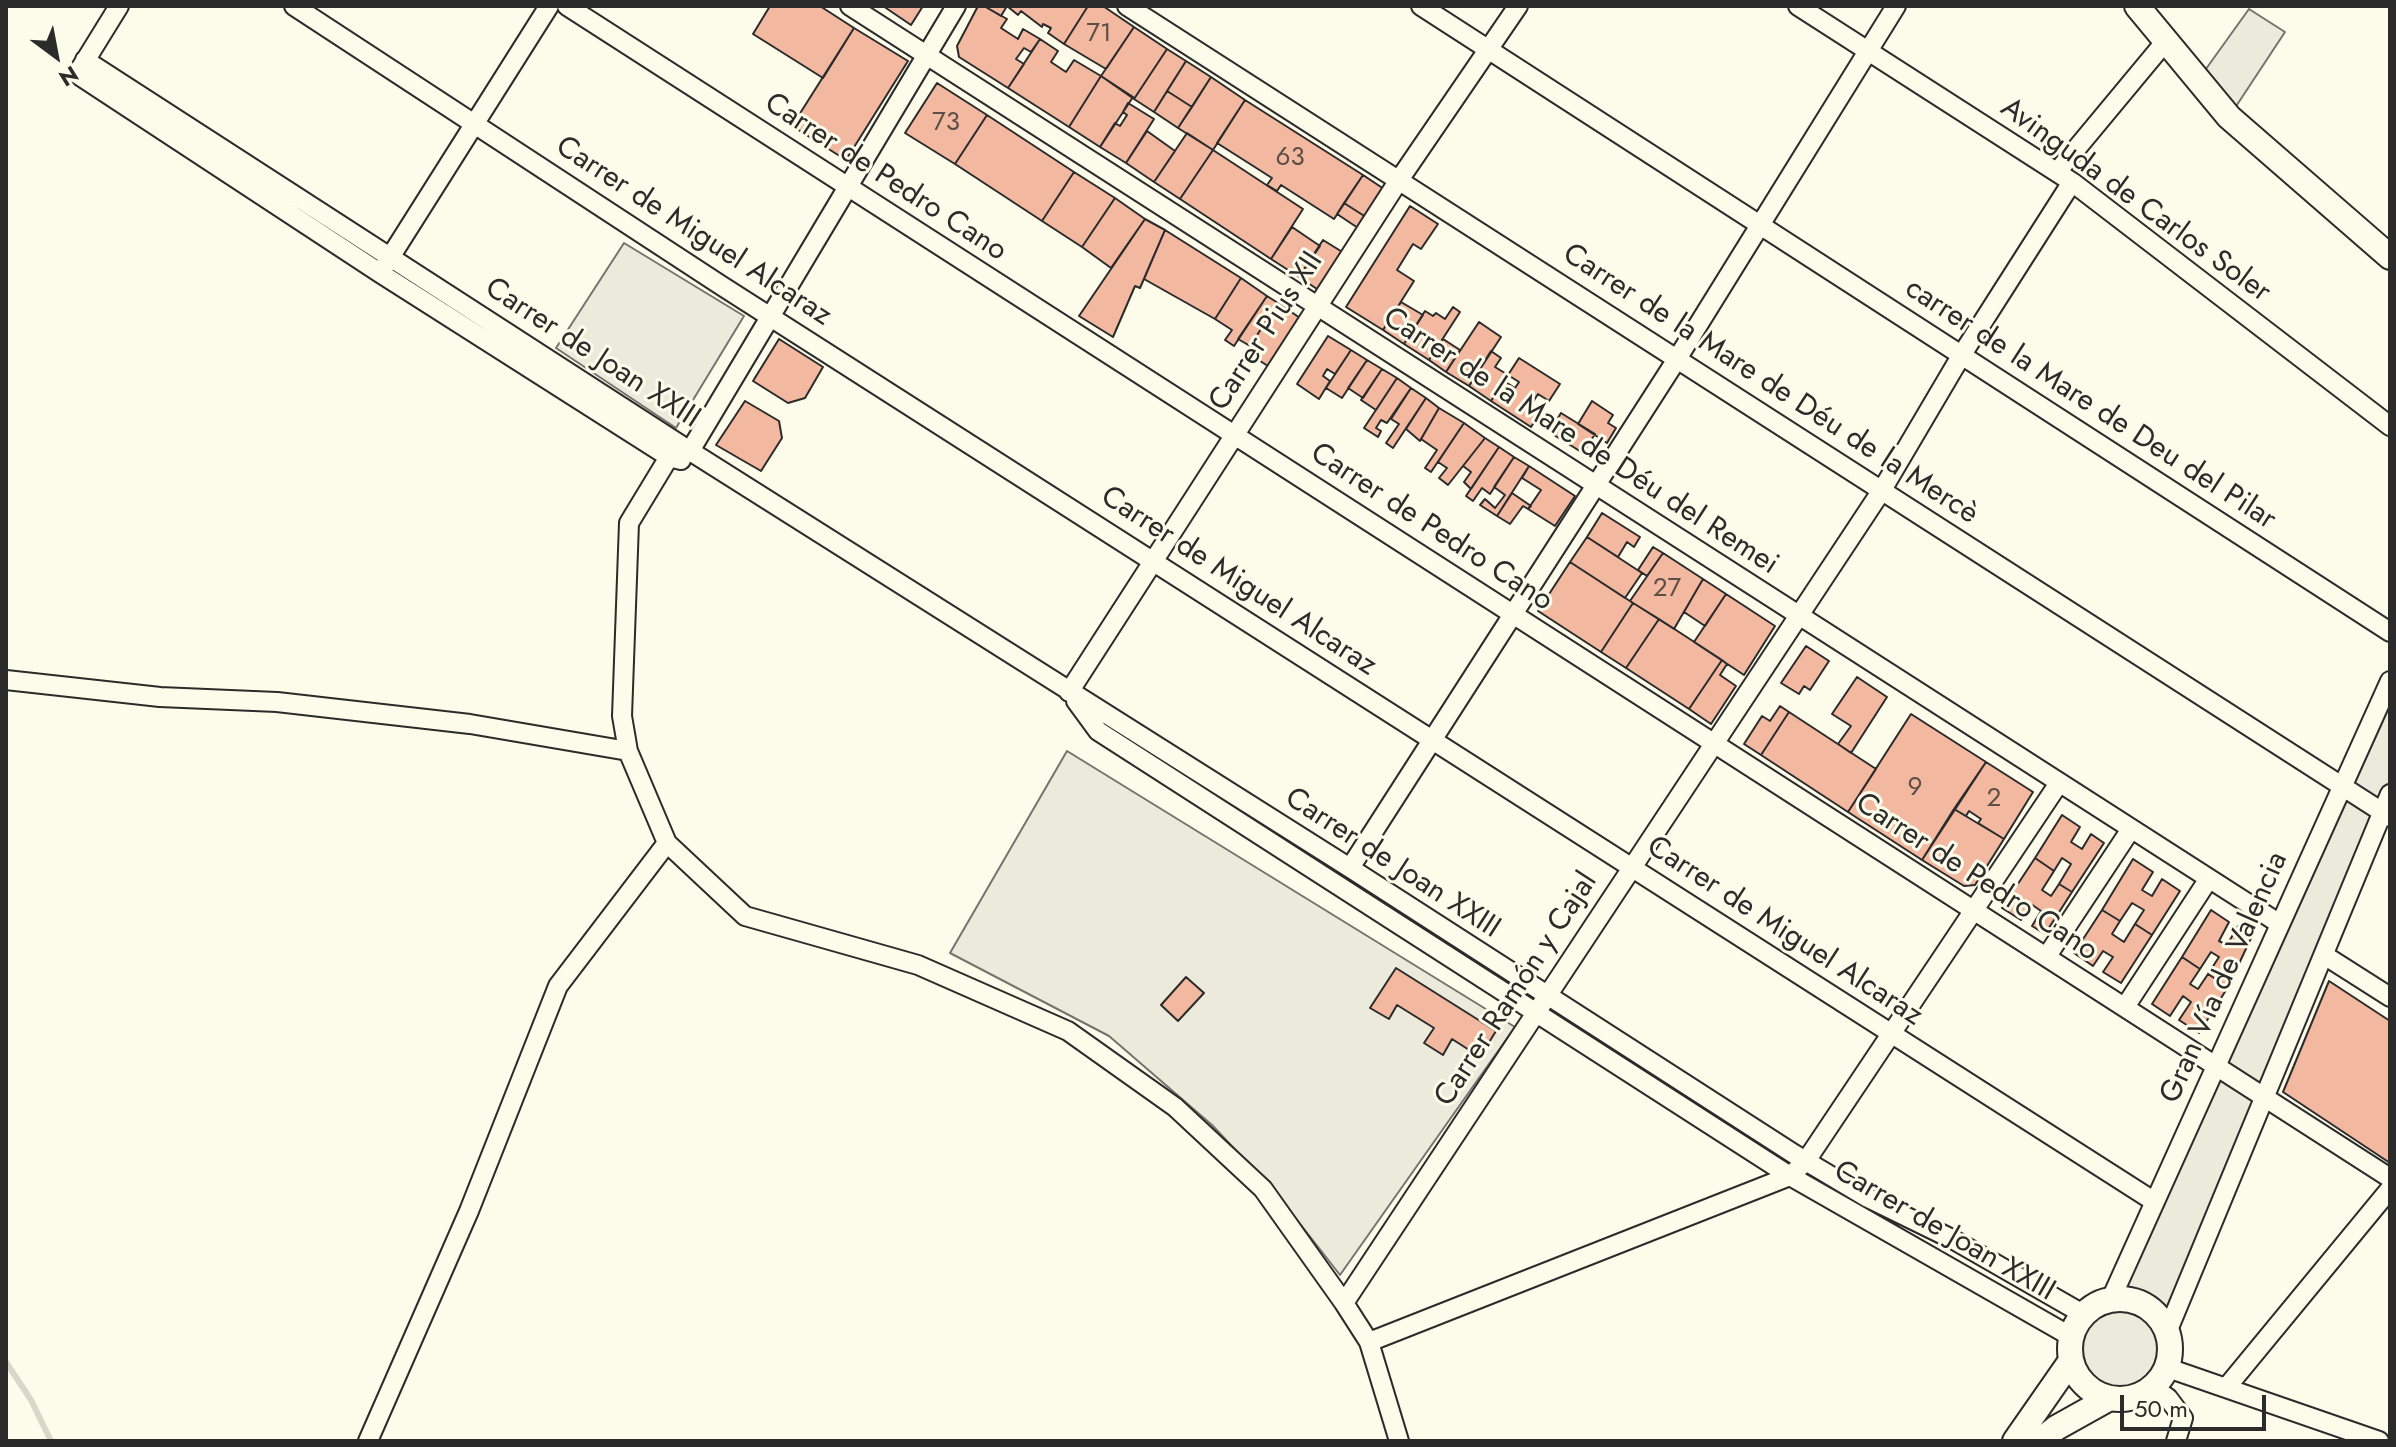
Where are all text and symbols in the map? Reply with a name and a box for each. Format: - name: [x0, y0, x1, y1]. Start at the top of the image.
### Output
- north arrow: [16, 16, 96, 96]
- house number: 71: [1086, 19, 1112, 51]
- text: N: [53, 58, 85, 95]
- street label: Carrer de Pedro Cano: [757, 86, 1013, 270]
- street label: Avinguda de Carlos Soler: [1993, 91, 2277, 311]
- house number: 73: [932, 108, 960, 140]
- street label: Carrer de Miguel Alcaraz: [548, 129, 838, 335]
- house number: 63: [1275, 143, 1305, 175]
- street label: Carrer de la Mare de Déu de la Mercè: [1555, 237, 1985, 533]
- street label: Carrer Pius XII: [1202, 246, 1332, 418]
- street label: Carrer de Joan XXIII: [478, 271, 706, 437]
- street label: carrer de la Mare de Deu del Pilar: [1898, 271, 2282, 539]
- street label: Carrer de la Mare de Déu del Remei: [1376, 300, 1784, 584]
- street label: Carrer de Pedro Cano: [1303, 436, 1559, 620]
- street label: Carrer de Miguel Alcaraz: [1093, 479, 1383, 685]
- house number: 27: [1653, 574, 1681, 606]
- house number: 9: [1908, 773, 1922, 805]
- street label: Carrer de Joan XXIII: [1278, 781, 1506, 947]
- house number: 2: [1987, 784, 2001, 816]
- street label: Carrer de Pedro Cano: [1848, 786, 2104, 970]
- street label: Carrer de Miguel Alcaraz: [1639, 829, 1929, 1035]
- street label: Gran Vía de Valencia: [2153, 847, 2297, 1109]
- street label: Carrer Ramón y Cajal: [1428, 866, 1606, 1114]
- street label: Carrer de Joan XXIII: [1827, 1154, 2061, 1310]
- scale bar: [2124, 1379, 2270, 1429]
- text: 50 m: [2134, 1391, 2188, 1426]

